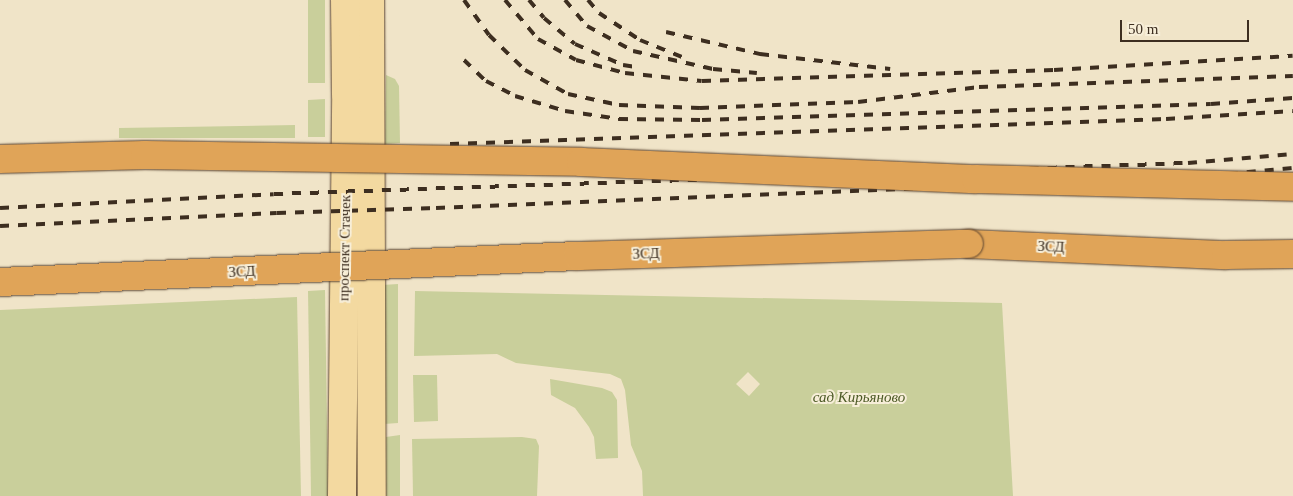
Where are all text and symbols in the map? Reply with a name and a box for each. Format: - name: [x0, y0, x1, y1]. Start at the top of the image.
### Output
- scale bar: [1123, 10, 1252, 42]
- text: 50 m: [1128, 21, 1158, 37]
- street label: проспект Стачек: [335, 195, 355, 301]
- street label: ЗСД: [1037, 238, 1065, 256]
- street label: ЗСД: [632, 245, 660, 263]
- street label: ЗСД: [228, 262, 256, 282]
- park label: сад Кирьяново: [813, 389, 905, 407]

